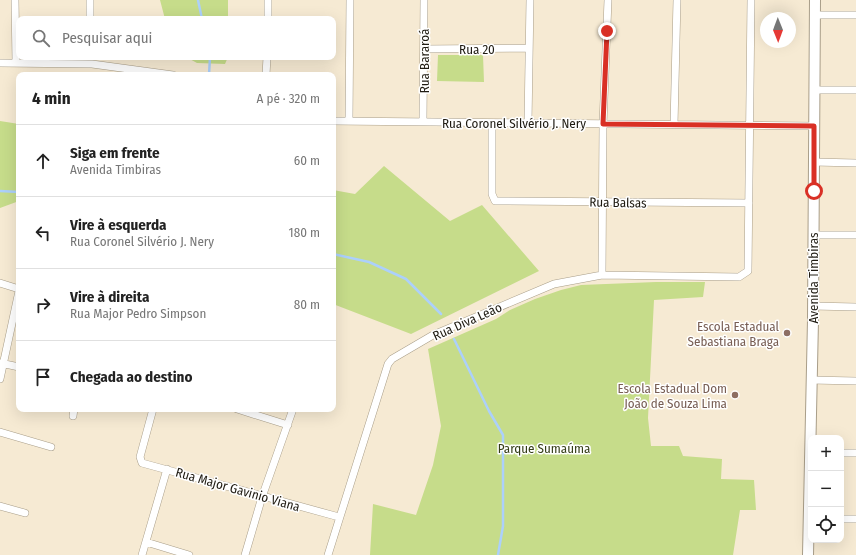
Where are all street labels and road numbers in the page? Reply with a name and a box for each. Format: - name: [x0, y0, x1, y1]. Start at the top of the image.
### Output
- street label: Rua Bararoá: [417, 29, 432, 93]
- street label: Rua 20: [459, 42, 495, 57]
- street label: Rua Coronel Silvério J. Nery: [442, 116, 586, 131]
- street label: Rua Balsas: [589, 195, 647, 211]
- street label: Avenida Timbiras: [806, 232, 821, 323]
- street label: Rua Diva Leão: [430, 299, 504, 343]
- street label: Rua Major Gavinio Viana: [174, 465, 302, 514]

